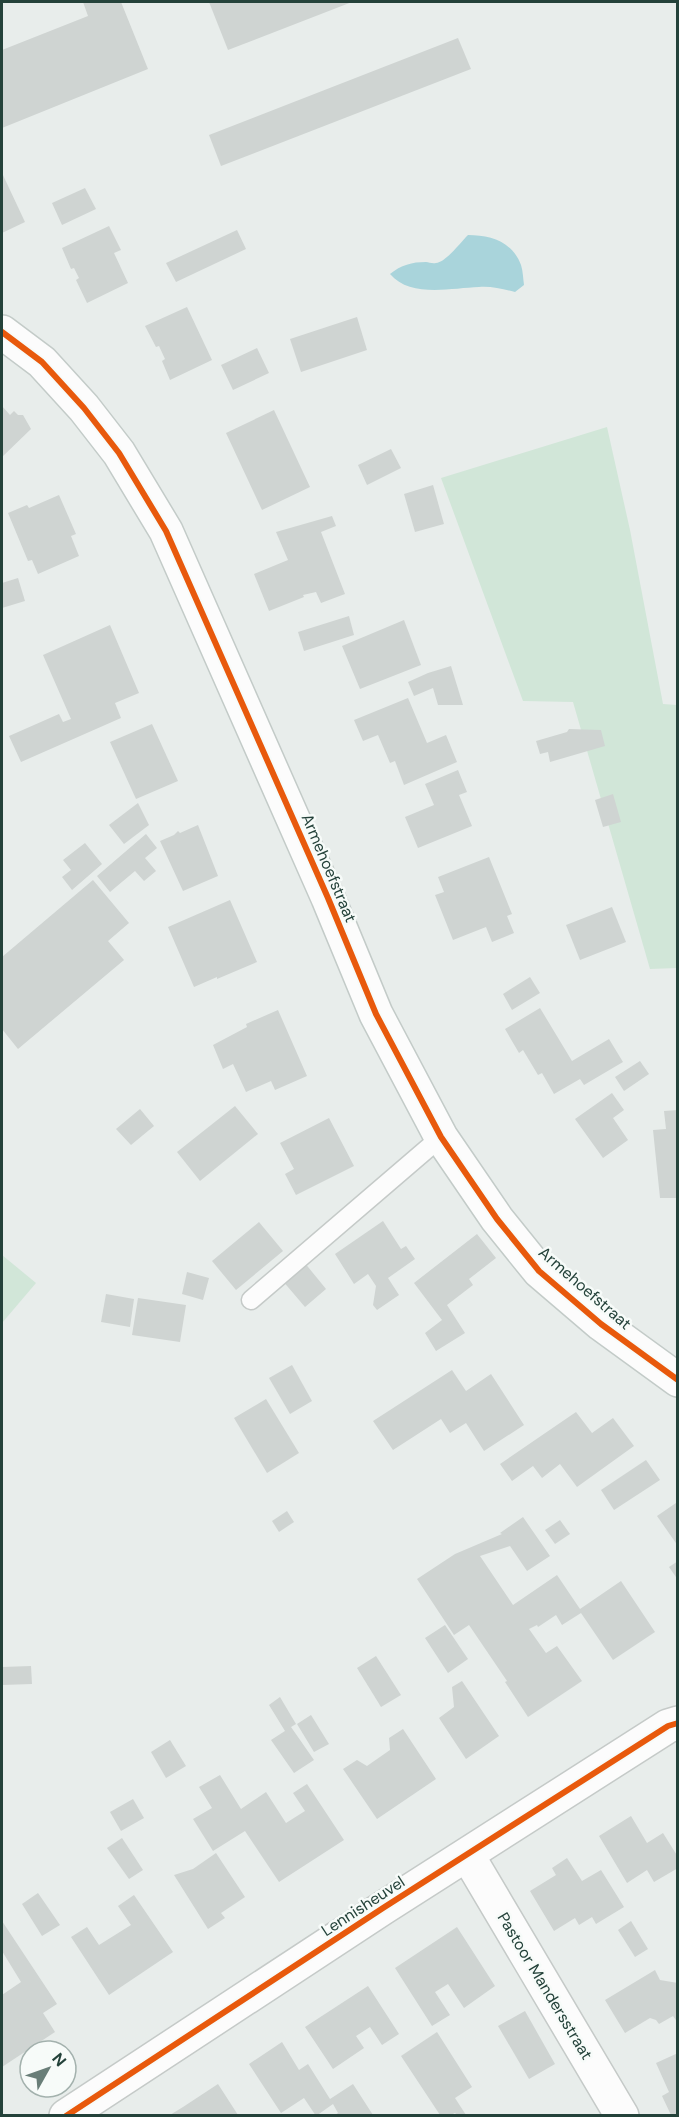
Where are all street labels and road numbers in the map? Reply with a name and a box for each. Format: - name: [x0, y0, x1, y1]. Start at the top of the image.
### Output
- street label: Armehoefstraat: [297, 810, 361, 926]
- street label: Armehoefstraat: [534, 1242, 636, 1334]
- street label: Lennisheuvel: [317, 1871, 409, 1941]
- street label: Pastoor Mandersstraat: [493, 1908, 597, 2064]

